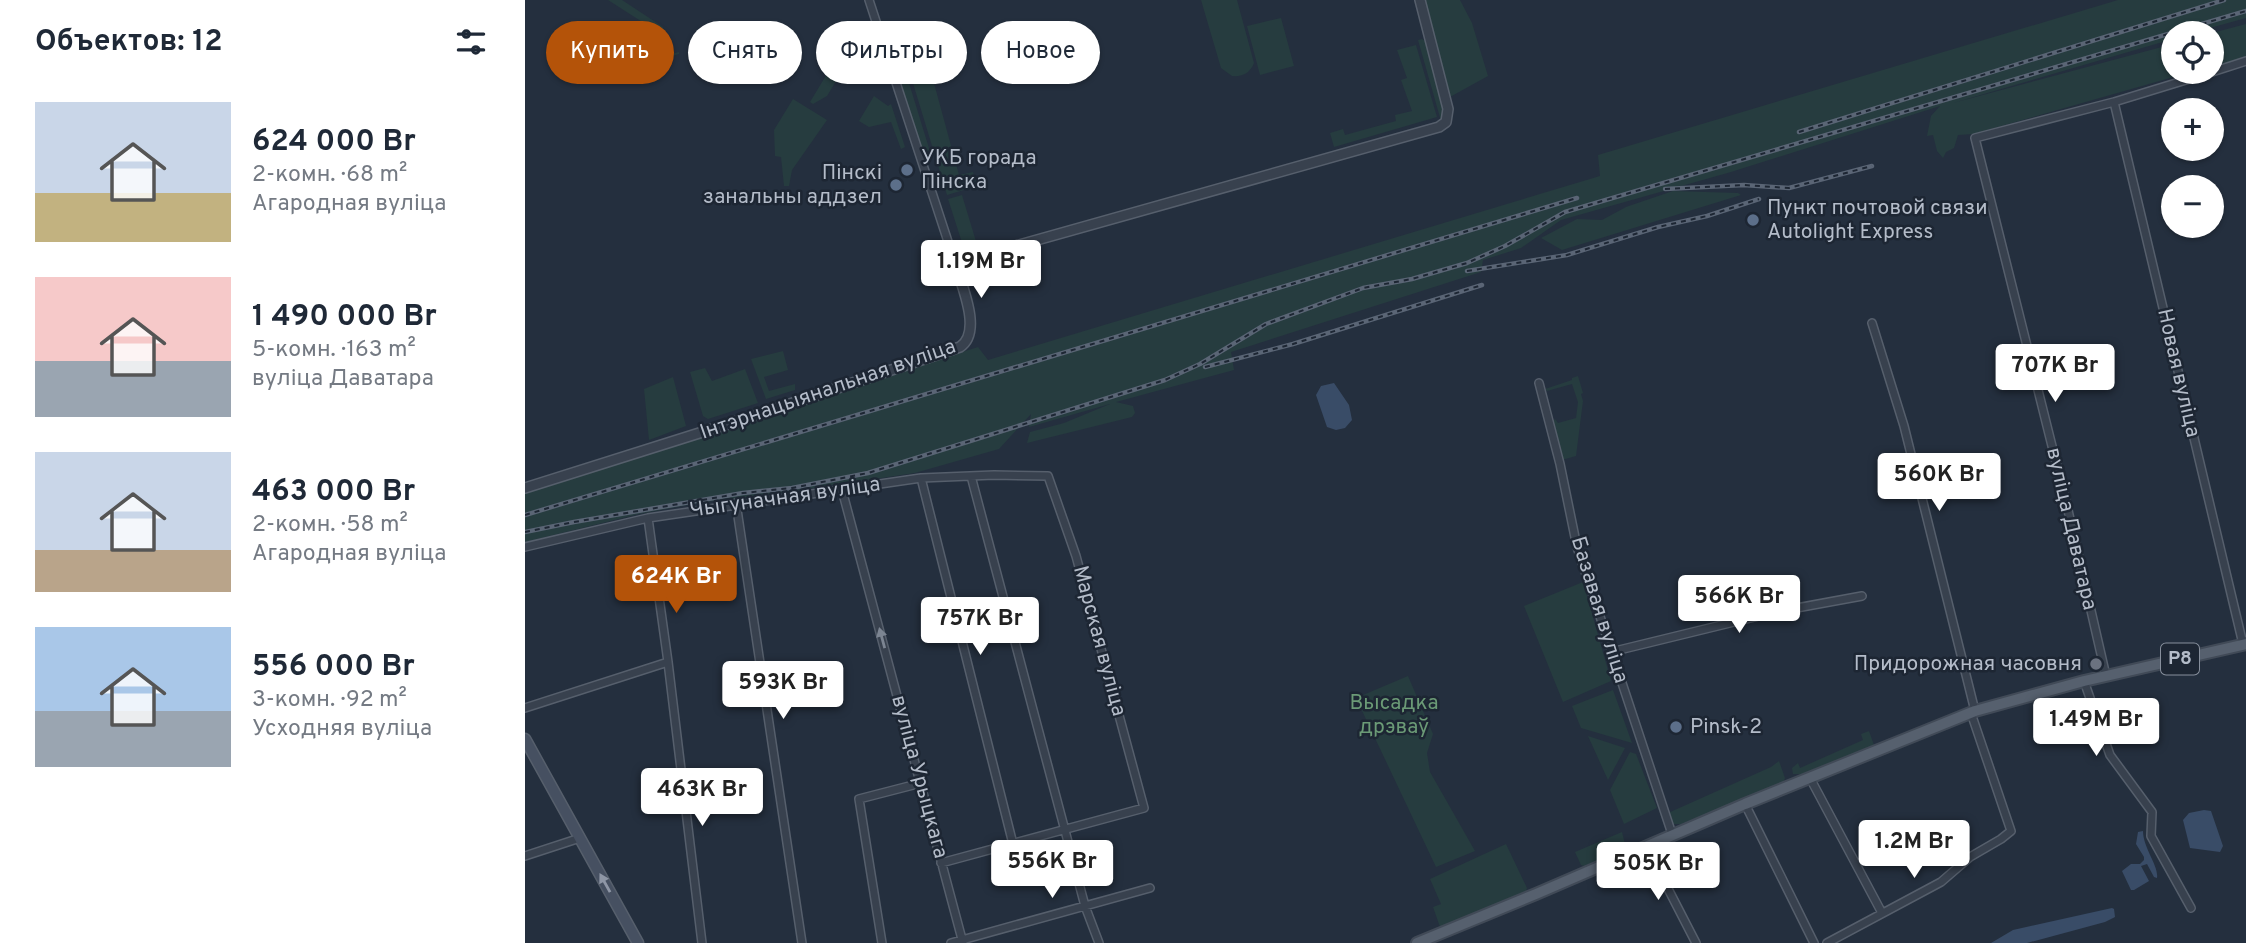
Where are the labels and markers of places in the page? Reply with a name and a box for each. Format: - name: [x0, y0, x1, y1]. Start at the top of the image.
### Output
- place label: УКБ горада Пінска: [921, 145, 1037, 196]
- place label: Пінскі занальны аддзел: [703, 160, 882, 211]
- marker: УКБ горада Пінска: [899, 162, 915, 178]
- marker: Пінскі занальны аддзел: [888, 177, 904, 193]
- place label: Пункт почтовой связи Autolight Express: [1767, 195, 1988, 246]
- marker: Пункт почтовой связи Autolight Express: [1745, 212, 1761, 228]
- pin: 1.19M Br: [909, 240, 1053, 300]
- pin: 707K Br: [1990, 344, 2120, 404]
- pin: 560K Br: [1874, 454, 2004, 513]
- pin: 624K Br: [611, 556, 741, 615]
- pin: 566K Br: [1674, 576, 1804, 635]
- pin: 757K Br: [915, 598, 1045, 657]
- place label: Придорожная часовня: [1854, 651, 2082, 678]
- marker: Придорожная часовня: [2088, 656, 2104, 672]
- pin: 593K Br: [718, 662, 848, 721]
- pin: 1.49M Br: [2024, 698, 2168, 758]
- place label: Pinsk-2: [1690, 714, 1762, 741]
- marker: Pinsk-2: [1668, 719, 1684, 735]
- pin: 463K Br: [637, 768, 767, 828]
- pin: 1.2M Br: [1849, 820, 1979, 880]
- pin: 556K Br: [987, 841, 1117, 900]
- pin: 505K Br: [1593, 842, 1723, 902]

